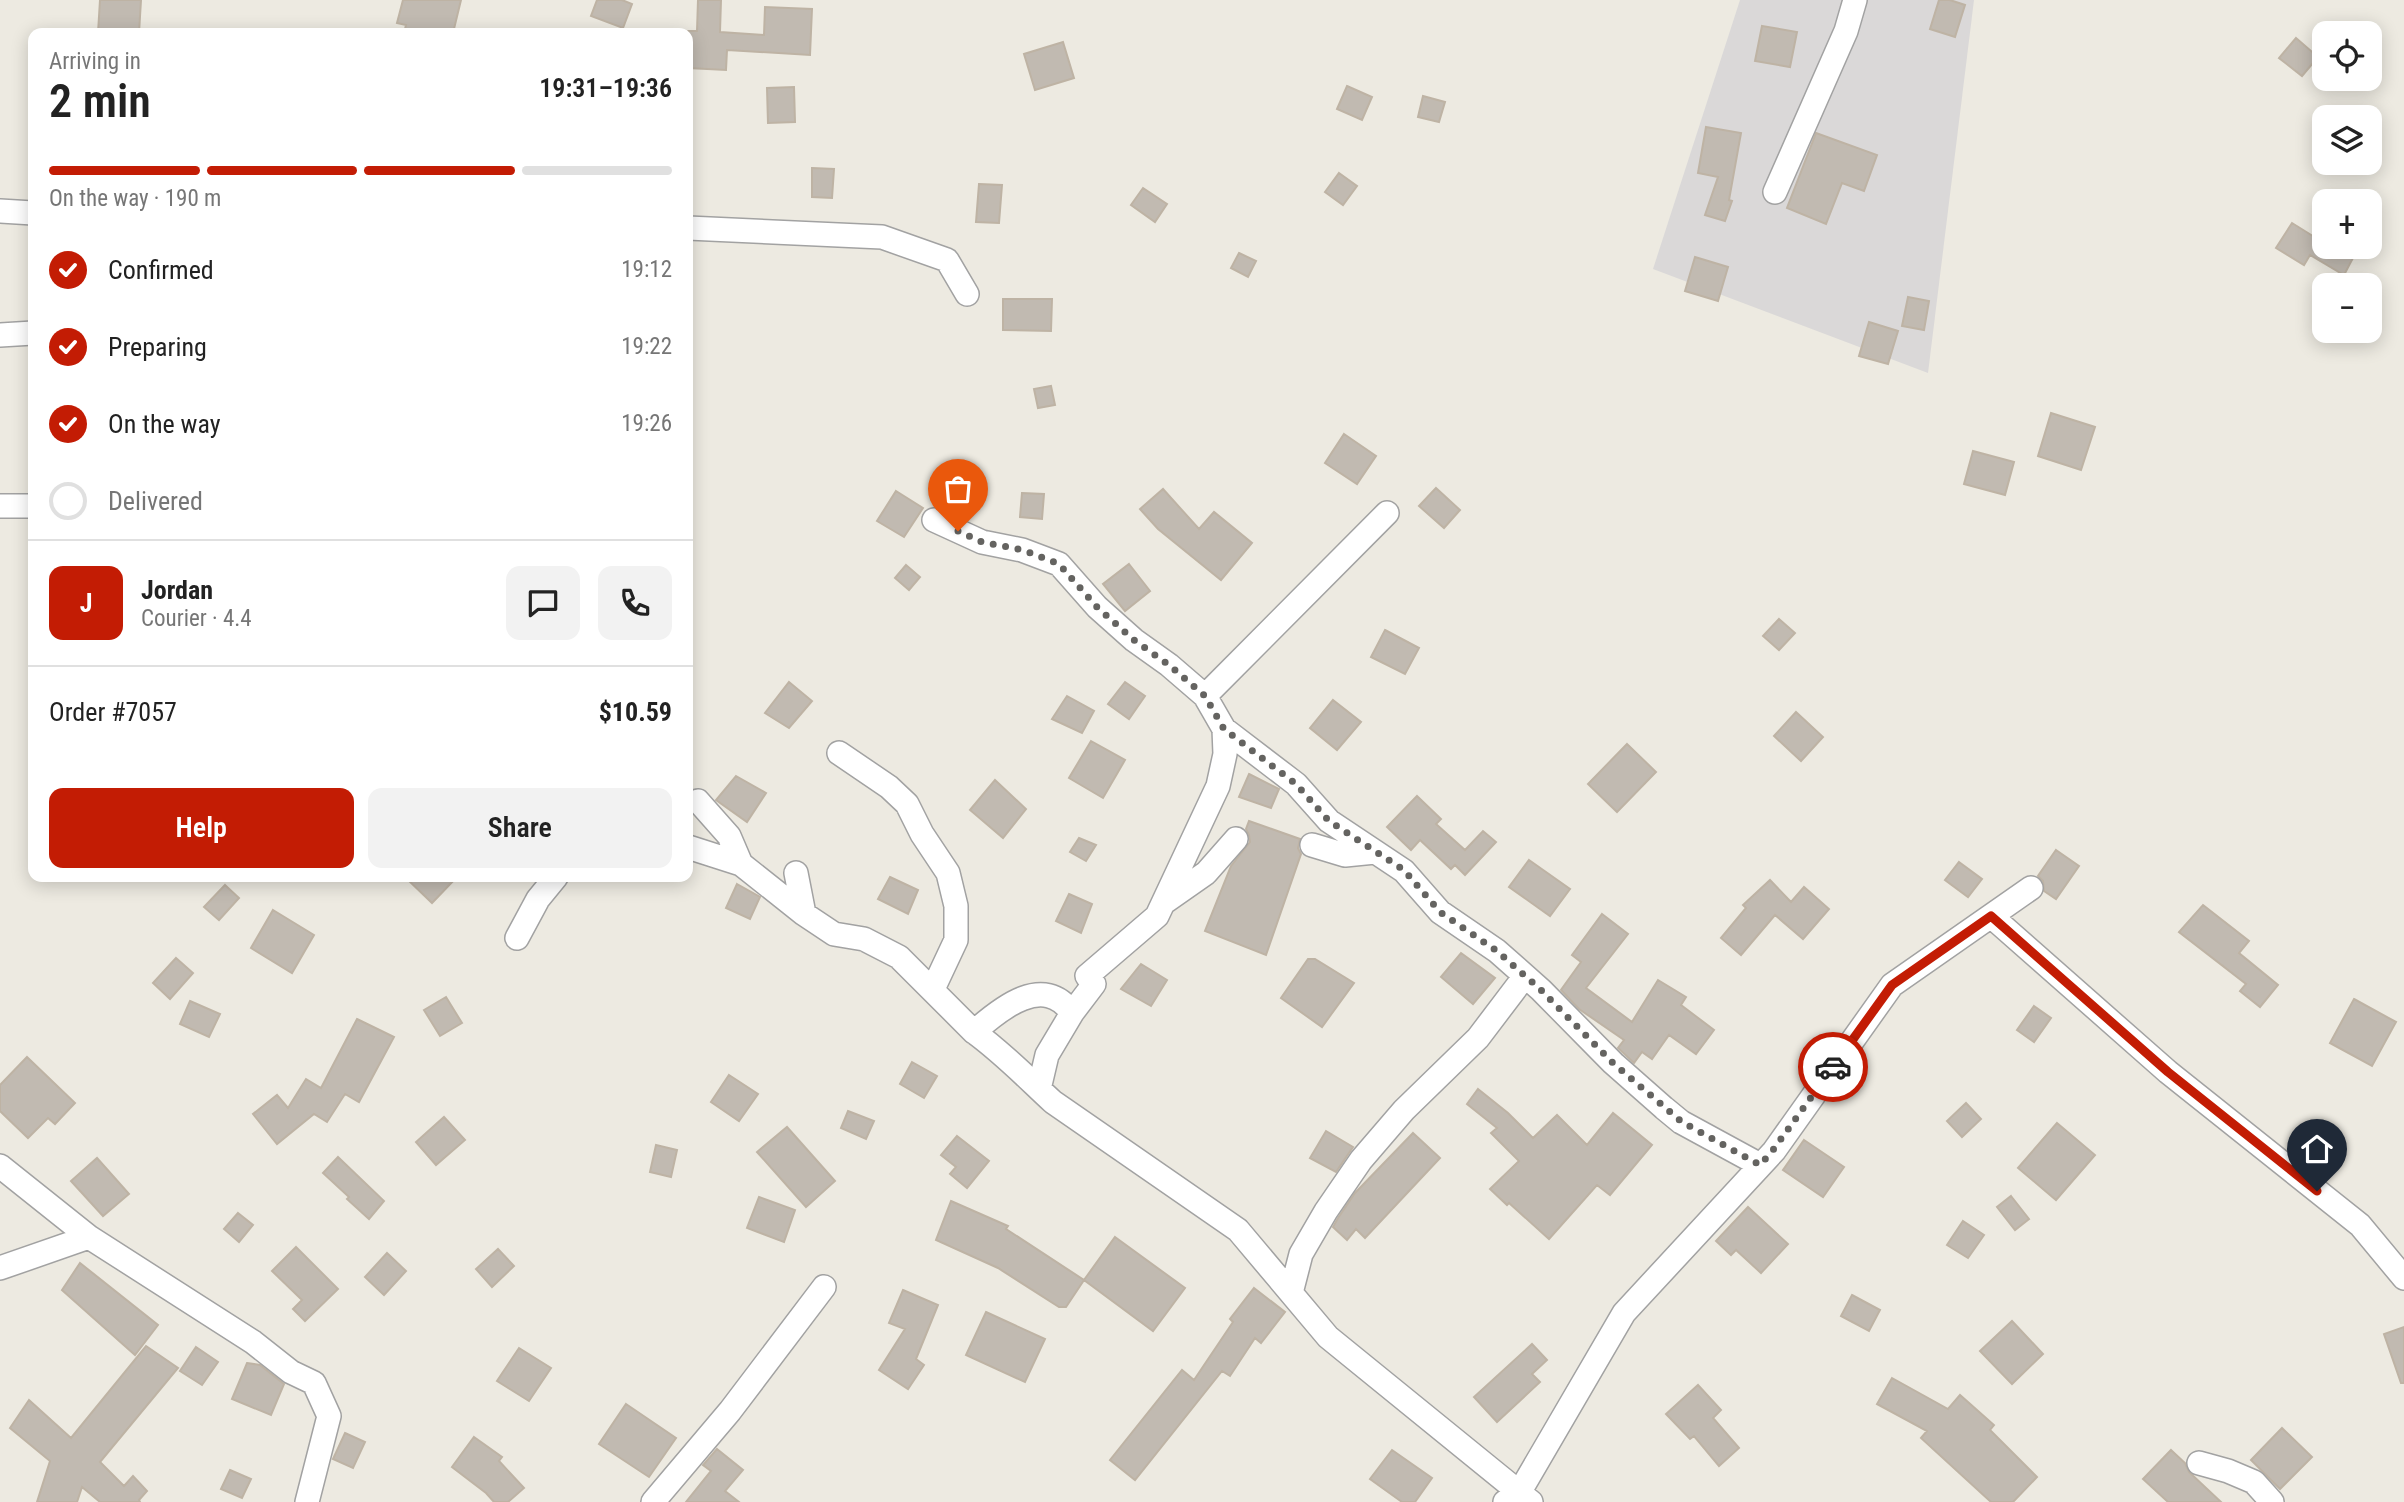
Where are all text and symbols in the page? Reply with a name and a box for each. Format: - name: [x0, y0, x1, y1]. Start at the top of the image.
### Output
- map controls: [2312, 21, 2382, 343]
- button: locate: [2312, 21, 2382, 91]
- text: Arriving in: [49, 48, 141, 75]
- text: 19:31–19:36: [539, 73, 672, 103]
- text: 2 min: [49, 74, 151, 128]
- button: layers: [2312, 105, 2382, 175]
- text: On the way · 190 m: [49, 185, 221, 212]
- button: +: [2312, 189, 2382, 259]
- icon: check: [49, 251, 87, 289]
- text: Confirmed: [108, 255, 214, 285]
- text: 19:12: [621, 256, 672, 283]
- button: −: [2312, 273, 2382, 343]
- icon: check: [49, 328, 87, 366]
- text: Preparing: [108, 332, 207, 362]
- text: 19:22: [621, 333, 672, 360]
- icon: check: [49, 405, 87, 443]
- text: On the way: [108, 409, 221, 439]
- text: 19:26: [621, 410, 672, 437]
- pin: [928, 459, 988, 531]
- icon: bag: [939, 470, 977, 508]
- text: Delivered: [108, 486, 203, 516]
- button: chat: [506, 566, 580, 640]
- button: phone: [598, 566, 672, 640]
- text: Jordan: [141, 575, 213, 605]
- text: J: [80, 588, 92, 618]
- text: Courier · 4.4: [141, 605, 252, 632]
- text: Order #7057: [49, 697, 177, 727]
- text: $10.59: [599, 697, 672, 727]
- button: Help: [49, 788, 354, 868]
- button: Share: [368, 788, 672, 868]
- courier: [1798, 1032, 1868, 1102]
- icon: car: [1814, 1048, 1852, 1086]
- pin: [2287, 1119, 2347, 1191]
- icon: home: [2298, 1130, 2336, 1168]

